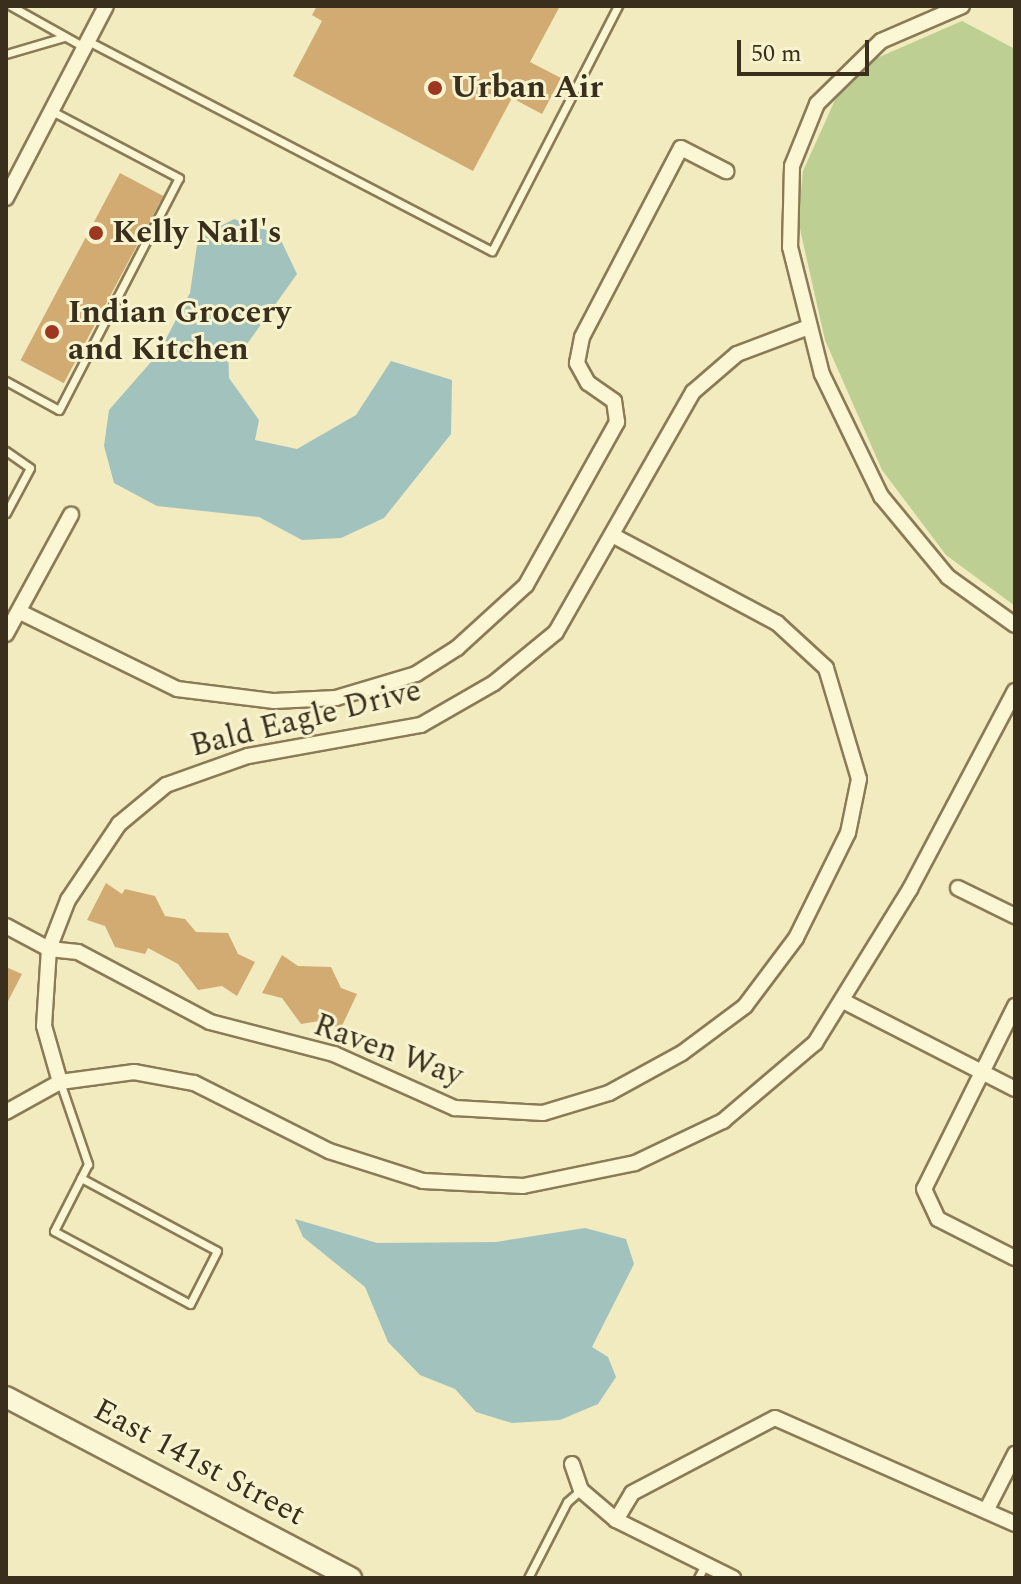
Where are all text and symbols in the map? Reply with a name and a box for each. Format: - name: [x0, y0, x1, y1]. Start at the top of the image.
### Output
- scale bar: [741, 24, 873, 74]
- text: 50 m: [751, 36, 802, 72]
- place label: Urban Air: [451, 69, 603, 107]
- marker: Urban Air: [426, 79, 444, 97]
- place label: Kelly Nail's: [112, 214, 282, 252]
- marker: Kelly Nail's: [87, 224, 105, 242]
- place label: Indian Grocery and Kitchen: [68, 295, 291, 370]
- marker: Indian Grocery and Kitchen: [43, 323, 61, 341]
- street label: Bald Eagle Drive: [187, 672, 425, 766]
- street label: Raven Way: [308, 1006, 468, 1096]
- street label: East 141st Street: [87, 1391, 311, 1535]

